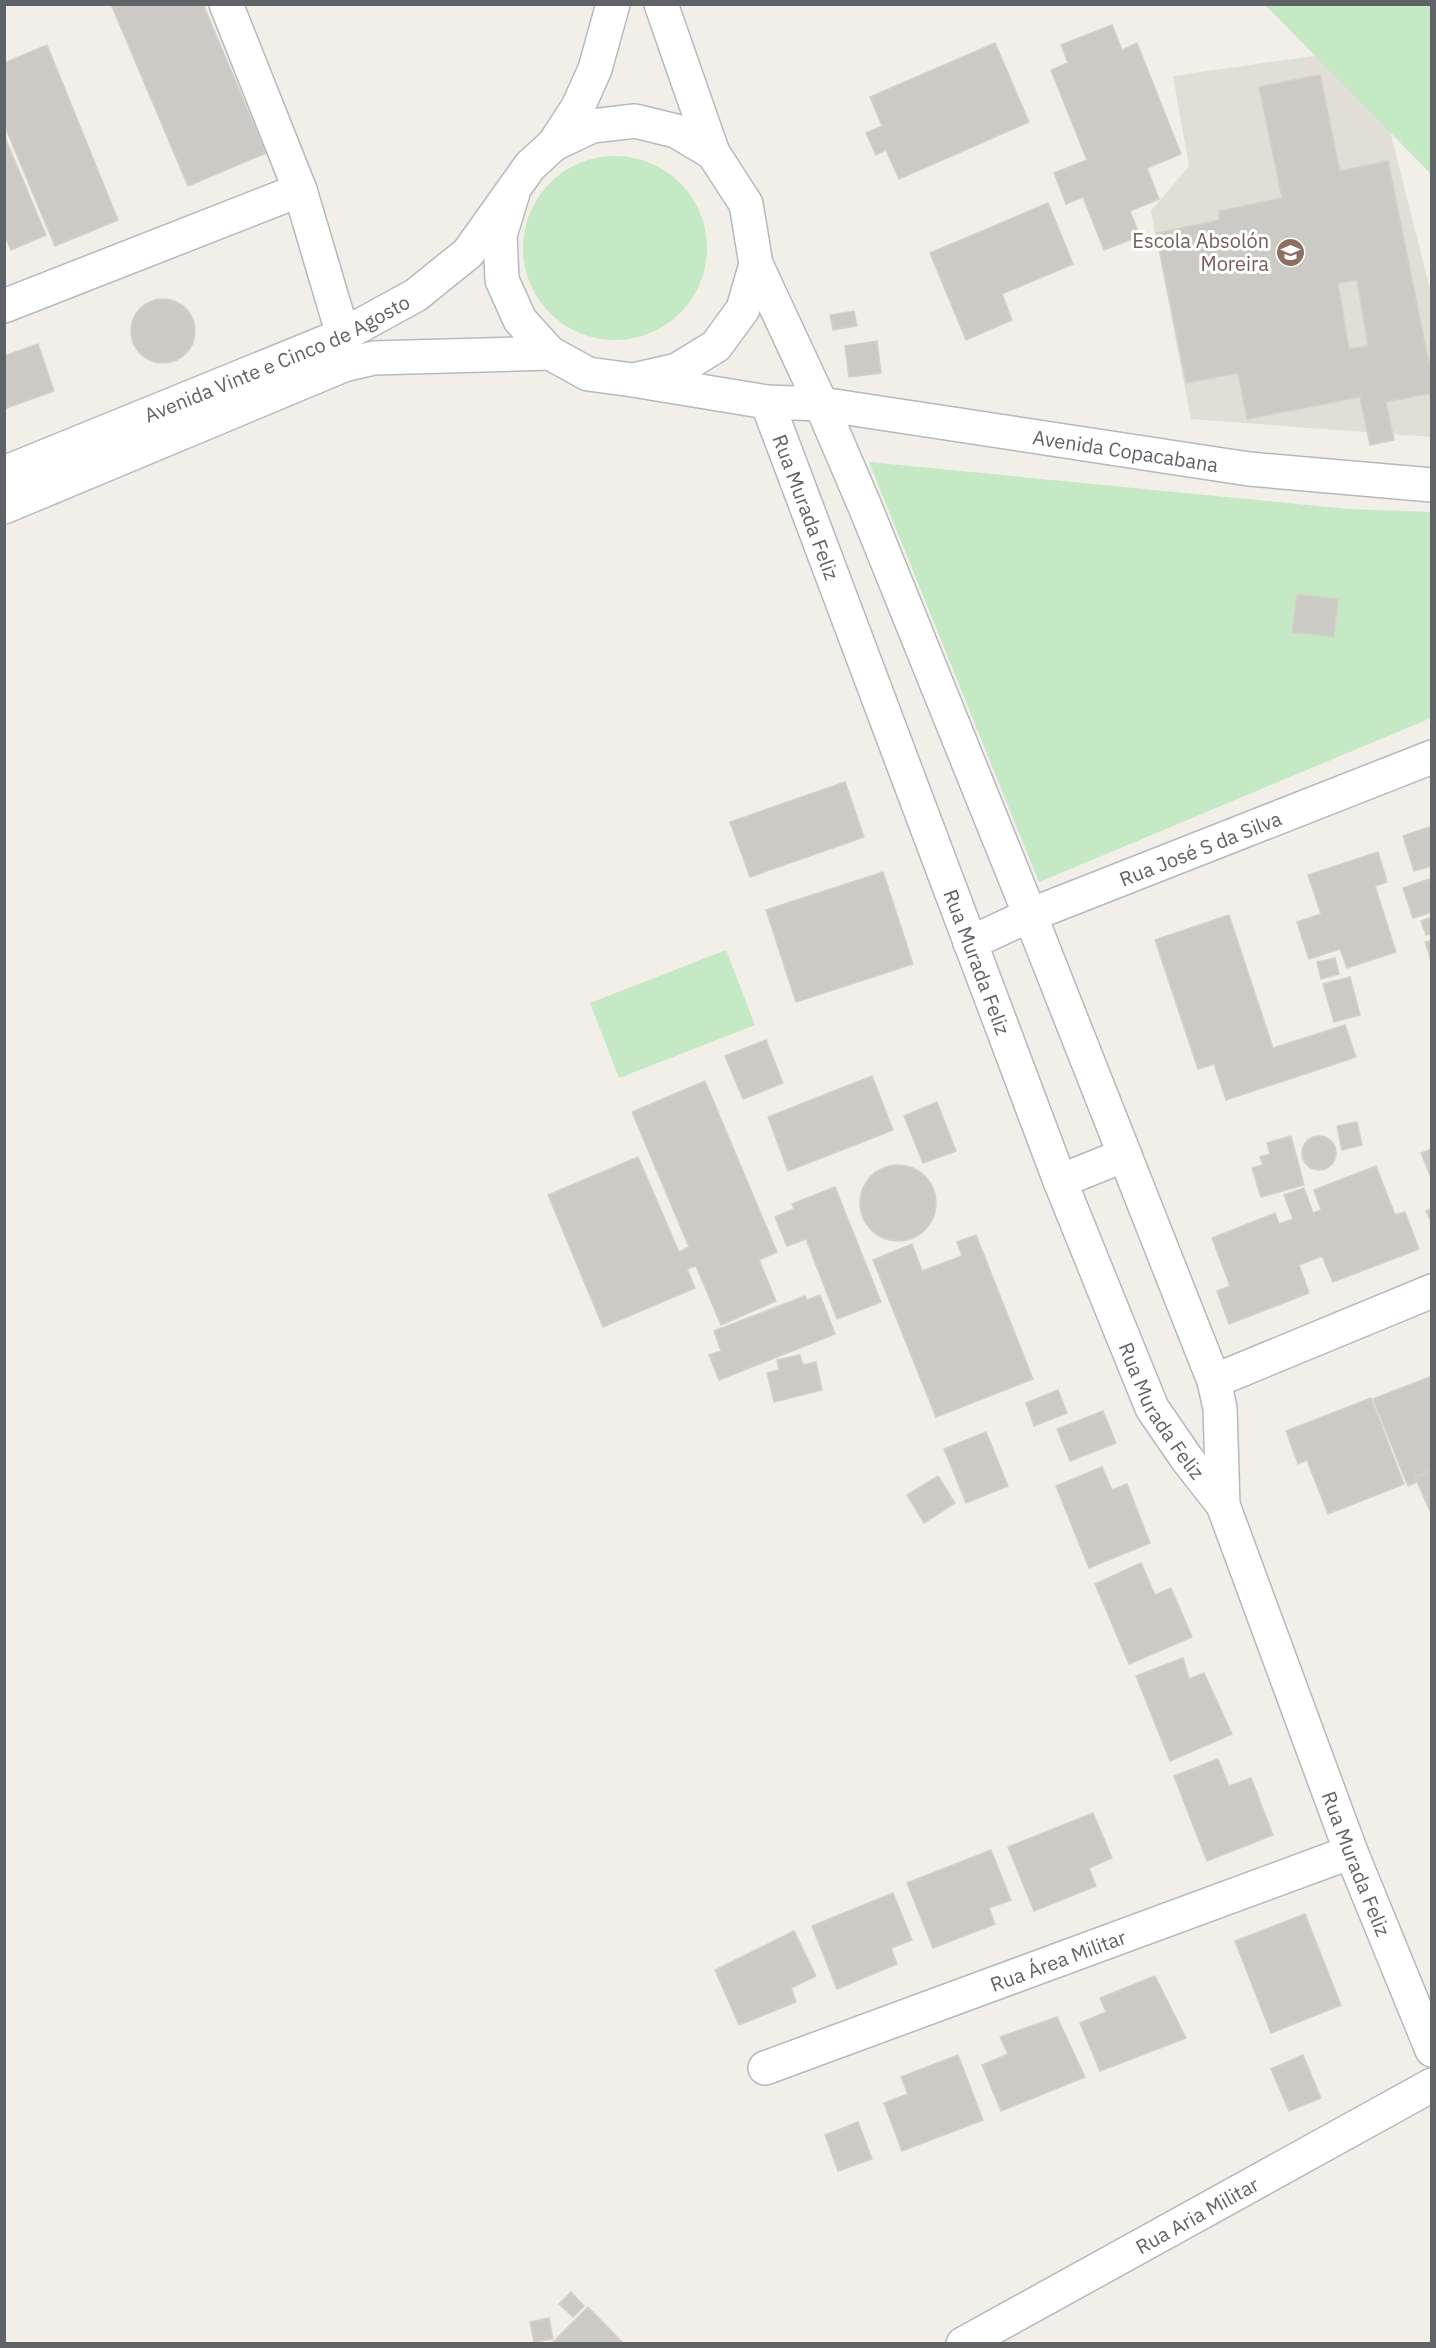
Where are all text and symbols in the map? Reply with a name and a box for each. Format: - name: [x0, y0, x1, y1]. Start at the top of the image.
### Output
- place label: Escola Absolón Moreira: [1132, 227, 1269, 277]
- school or university icon: Escola Absolón Moreira: [1274, 236, 1306, 268]
- street label: Avenida Vinte e Cinco de Agosto: [140, 288, 414, 428]
- street label: Avenida Copacabana: [1031, 423, 1221, 478]
- street label: Rua Murada Feliz: [767, 430, 846, 583]
- street label: Rua José S da Silva: [1115, 804, 1285, 892]
- street label: Rua Murada Feliz: [938, 885, 1017, 1038]
- street label: Rua Murada Feliz: [1113, 1338, 1211, 1484]
- street label: Rua Murada Feliz: [1316, 1787, 1397, 1940]
- street label: Rua Área Militar: [986, 1923, 1129, 1997]
- street label: Rua Aria Militar: [1130, 2170, 1263, 2260]

